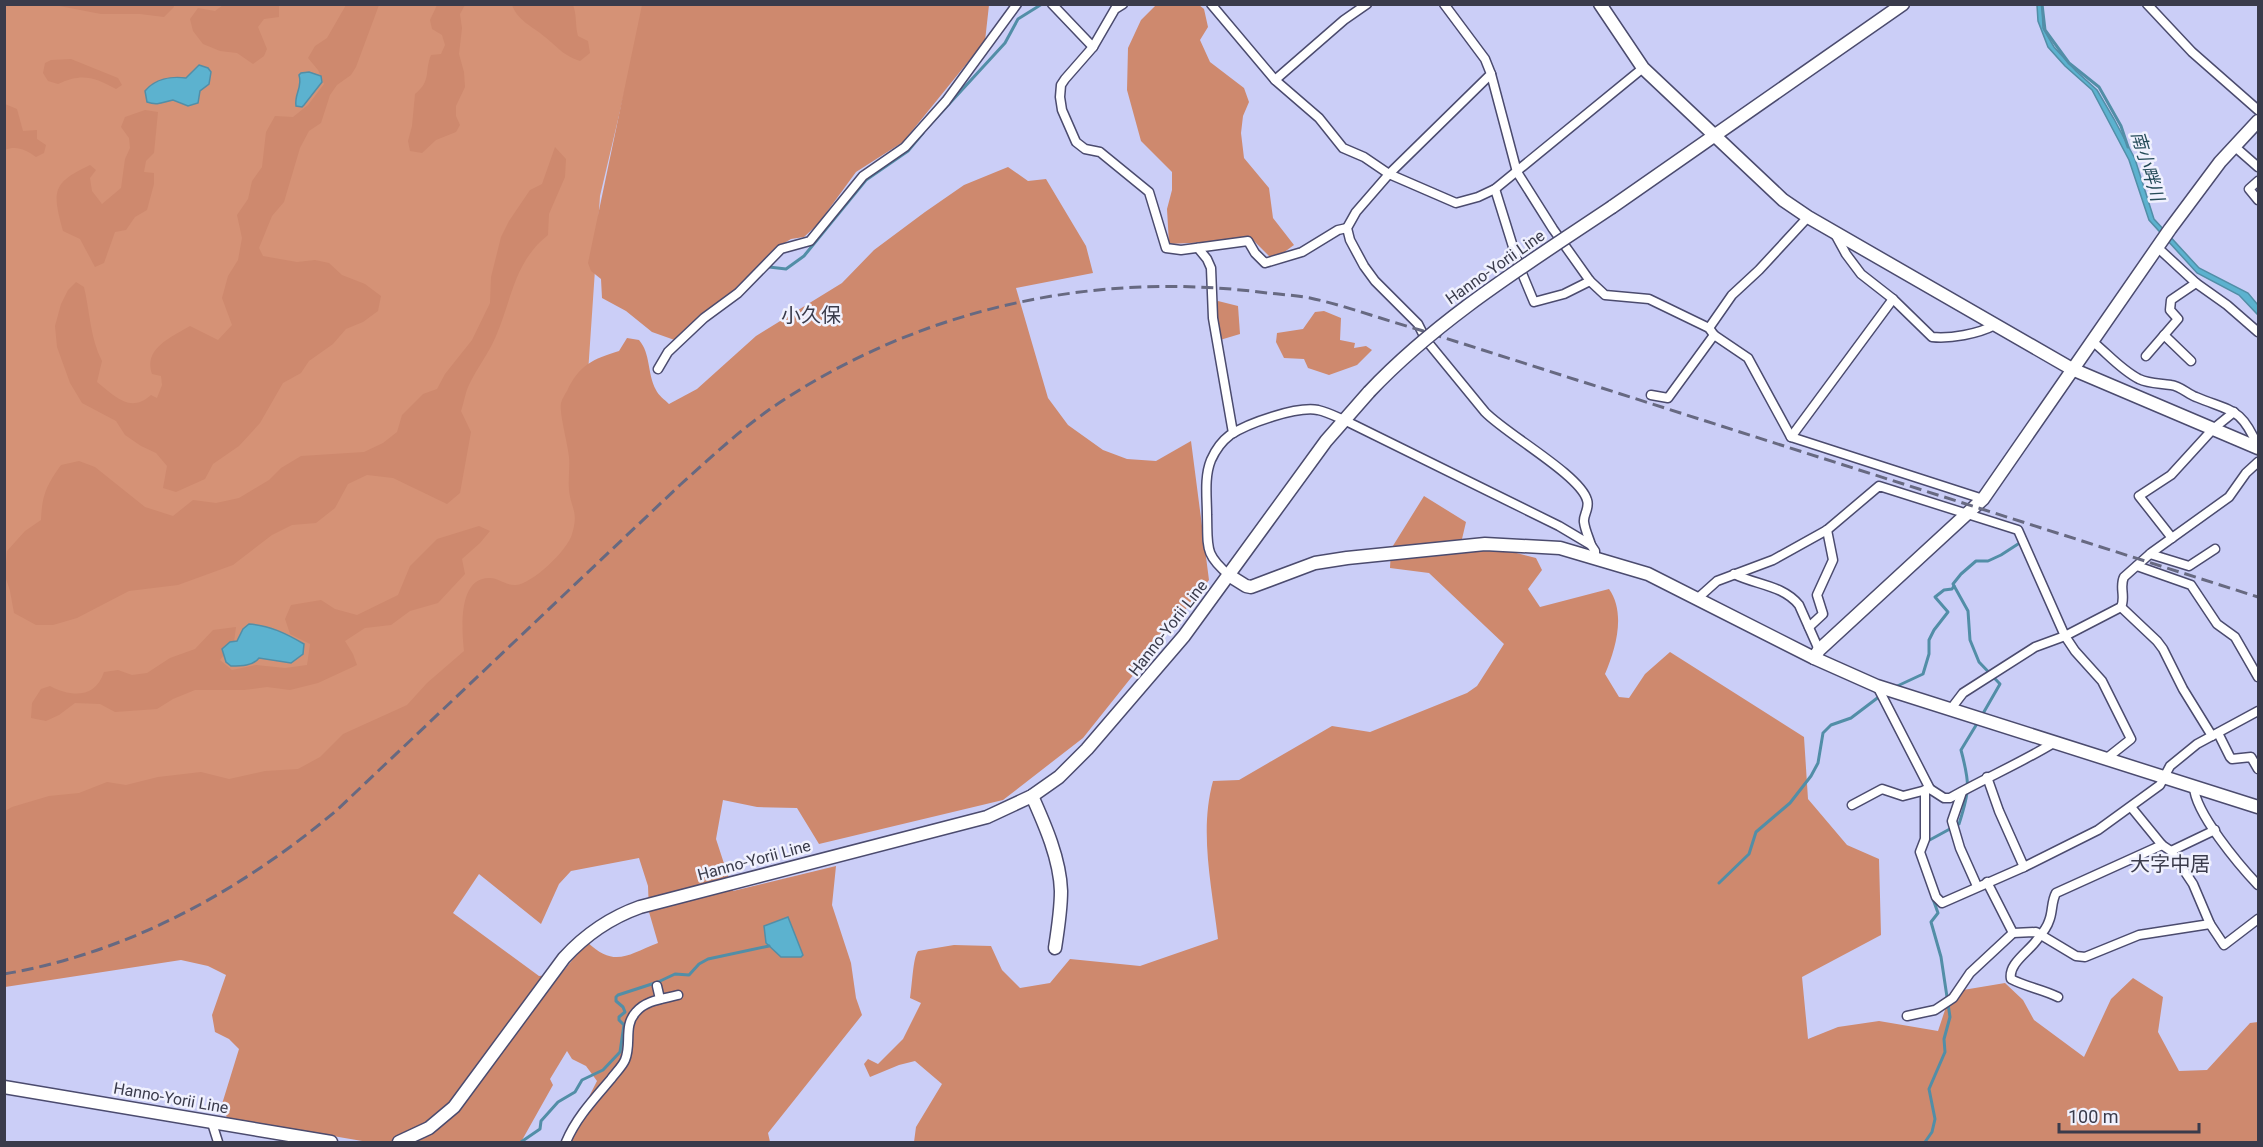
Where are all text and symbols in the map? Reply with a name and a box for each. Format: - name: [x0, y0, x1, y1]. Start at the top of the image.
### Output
- water label: 南小畔川: [2127, 129, 2169, 205]
- street label: Hanno-Yorii Line: [1442, 226, 1548, 308]
- district label: 小久保: [781, 303, 841, 327]
- street label: Hanno-Yorii Line: [1125, 576, 1211, 680]
- street label: Hanno-Yorii Line: [695, 836, 813, 884]
- district label: 大字中居: [2130, 852, 2210, 876]
- street label: Hanno-Yorii Line: [112, 1079, 230, 1117]
- scale bar: [2059, 1096, 2198, 1134]
- text: 100 m: [2068, 1106, 2119, 1127]

